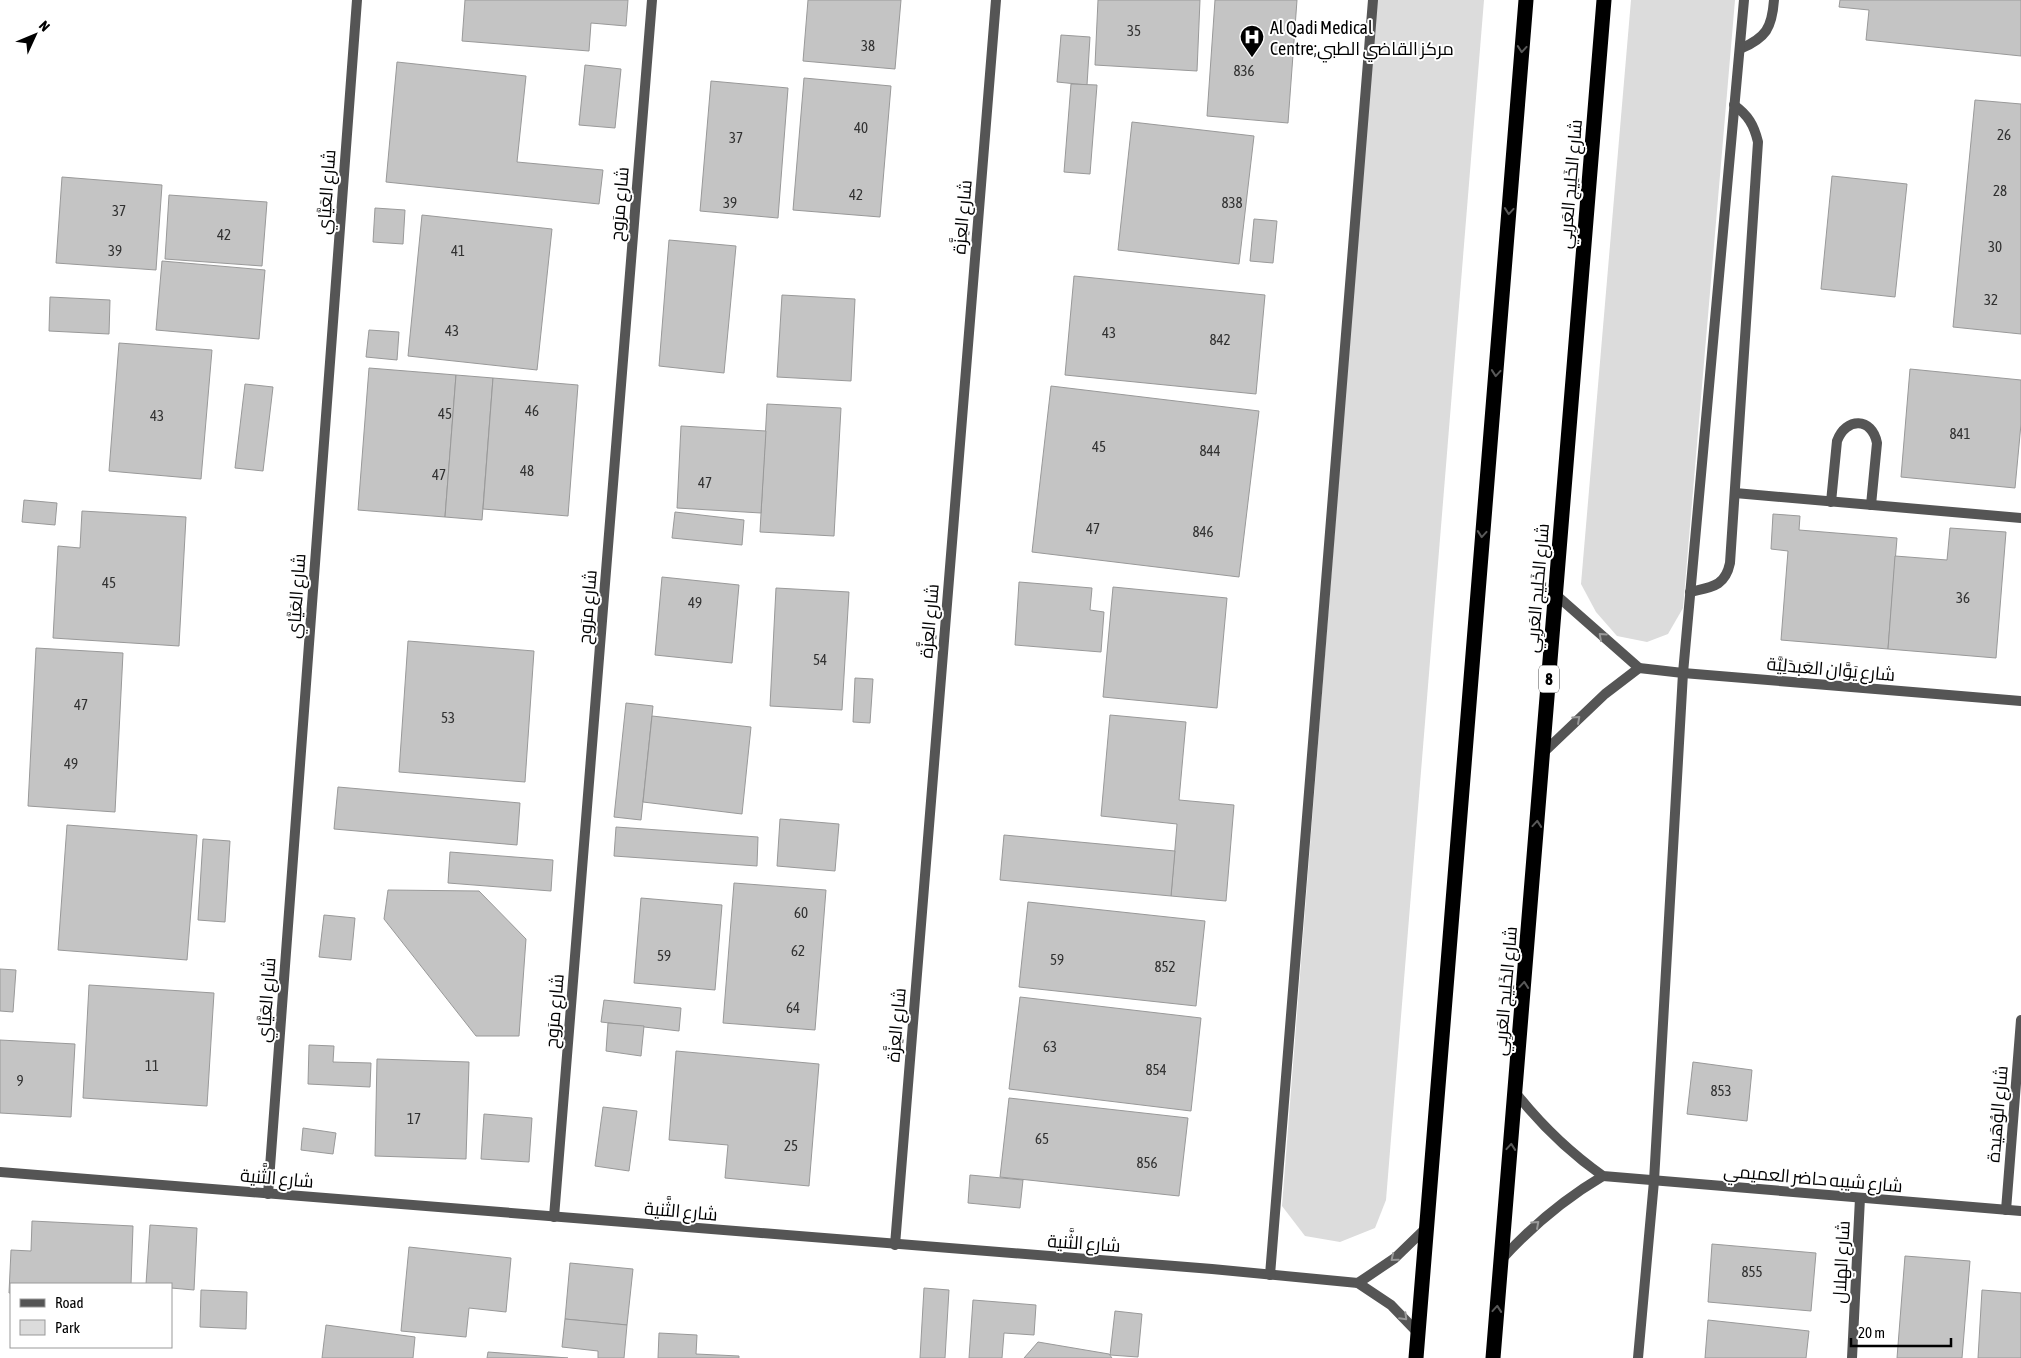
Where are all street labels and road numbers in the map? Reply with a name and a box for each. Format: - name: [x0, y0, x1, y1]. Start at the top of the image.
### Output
- street label: شارع الخَلِيج العَربِي: [1554, 118, 1590, 250]
- street label: شارع العَيَّاي: [313, 149, 343, 236]
- street label: شارع مرَوح: [605, 166, 635, 242]
- street label: شارع العِزَّة: [948, 179, 978, 255]
- street label: شارع الخَلِيج العَربِي: [1521, 522, 1557, 654]
- street label: شارع العَيَّاي: [283, 553, 313, 640]
- street label: شارع مرَوح: [573, 569, 603, 645]
- street label: شارع العِزَّة: [915, 583, 945, 659]
- street label: شارع يَوَّان العَبدَلِيَّة: [1766, 653, 1896, 687]
- road number: 8: [1539, 666, 1559, 692]
- street label: شارع الخَلِيج العَربِي: [1489, 925, 1525, 1057]
- street label: شارع العَيَّاي: [253, 957, 283, 1044]
- street label: شارع مرَوح: [540, 973, 570, 1049]
- street label: شارع العِزَّة: [882, 987, 912, 1063]
- street label: شارع الوُهَيدة: [1982, 1065, 2014, 1164]
- street label: شارع شيبه حاضر العميمي: [1722, 1160, 1903, 1200]
- street label: شارع الثَّنية: [239, 1161, 315, 1194]
- street label: شارع الثَّنية: [643, 1194, 719, 1227]
- street label: شارع الهِلال: [1828, 1220, 1857, 1304]
- street label: شارع الثَّنية: [1047, 1226, 1122, 1258]

